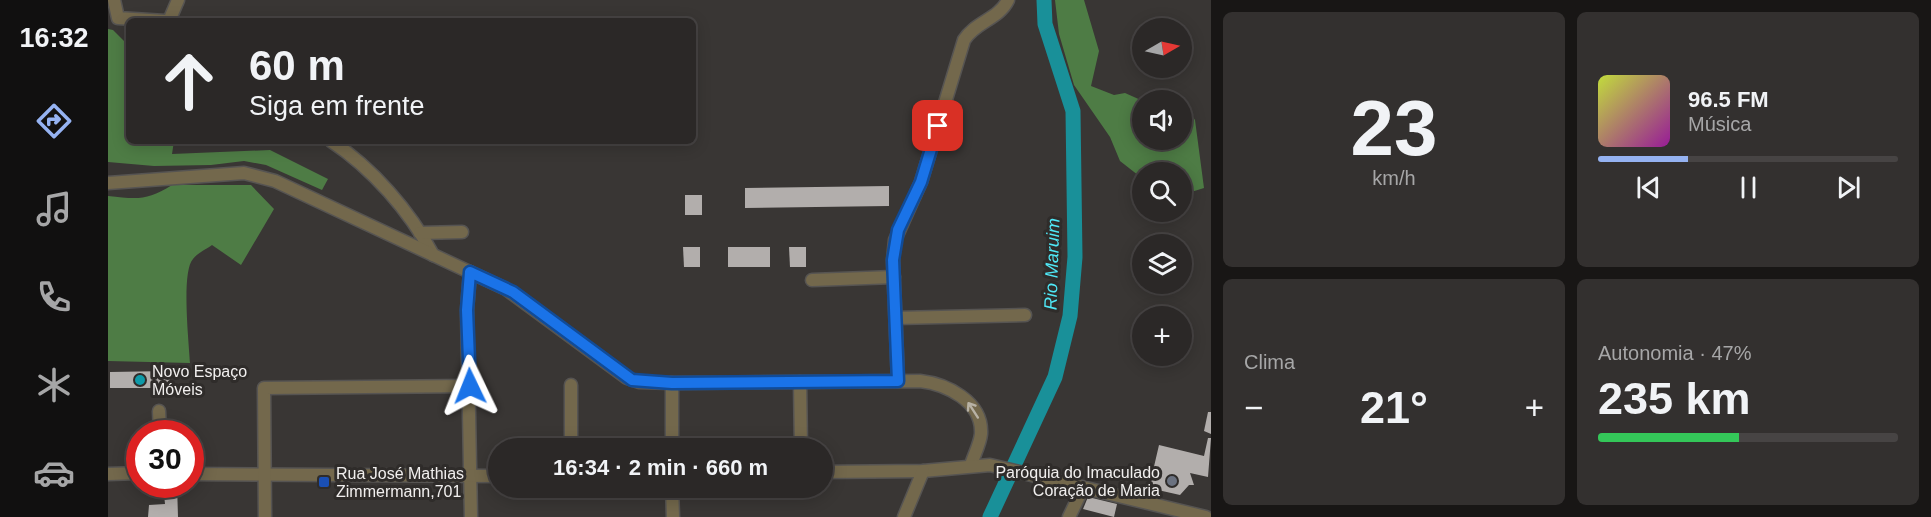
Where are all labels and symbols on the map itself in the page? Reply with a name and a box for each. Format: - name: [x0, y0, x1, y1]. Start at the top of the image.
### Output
- north arrow: [1132, 18, 1192, 78]
- pin: [912, 100, 963, 151]
- water label: Rio Maruim: [1040, 218, 1064, 310]
- position arrow: [438, 354, 502, 418]
- place label: Novo Espaço Móveis: [152, 363, 247, 398]
- marker: Novo Espaço Móveis: [133, 373, 147, 387]
- one-way arrow: [966, 402, 978, 419]
- speed limit sign: 30: [126, 420, 204, 498]
- place label: Paróquia do Imaculado Coração de Maria: [995, 464, 1160, 499]
- place label: Rua José Mathias Zimmermann,701: [336, 465, 464, 500]
- marker: Paróquia do Imaculado Coração de Maria: [1165, 474, 1179, 488]
- marker: Rua José Mathias Zimmermann,701: [317, 475, 331, 489]

